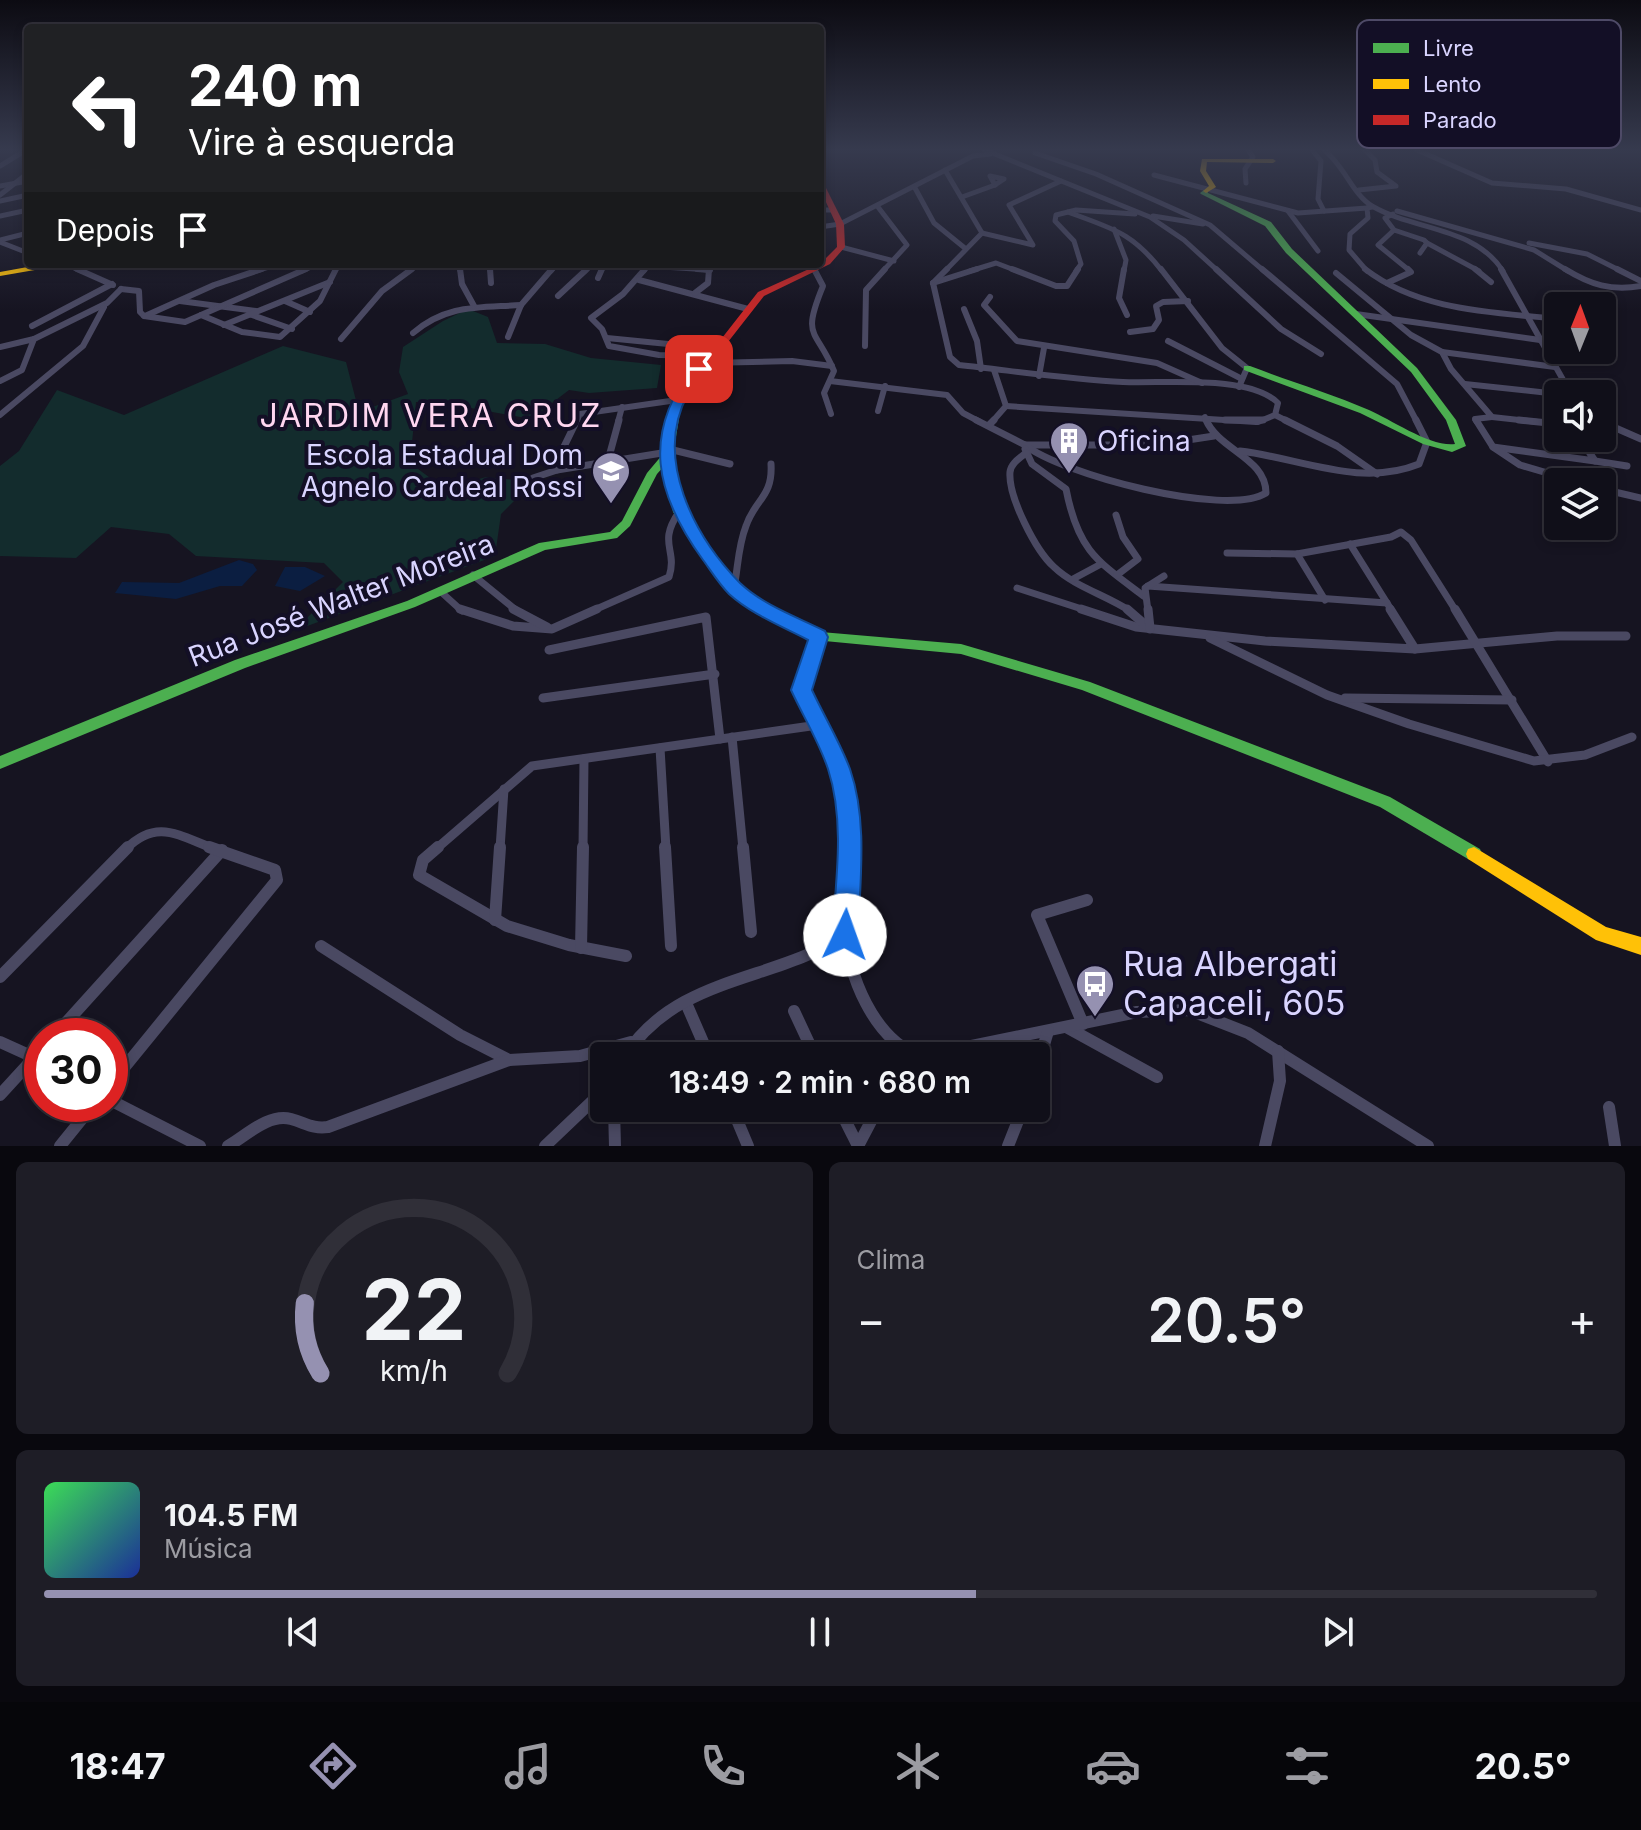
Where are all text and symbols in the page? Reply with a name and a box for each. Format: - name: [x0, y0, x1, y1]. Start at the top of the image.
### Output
- legend: [1357, 20, 1621, 148]
- text: Livre: [1423, 35, 1474, 61]
- text: 240 m: [188, 52, 362, 120]
- icon: left: [56, 56, 160, 160]
- text: Lento: [1423, 71, 1481, 97]
- text: Parado: [1423, 107, 1497, 133]
- text: Vire à esquerda: [188, 120, 456, 164]
- icon: arrive: [171, 208, 215, 252]
- text: Depois: [56, 212, 155, 248]
- north arrow: [1544, 292, 1616, 364]
- map controls: [1544, 292, 1616, 540]
- pin: [665, 335, 733, 403]
- icon: arrive: [677, 347, 721, 391]
- button: sound: [1544, 380, 1616, 452]
- district label: JARDIM VERA CRUZ: [260, 396, 602, 435]
- building icon: Oficina: [1048, 420, 1090, 475]
- place label: Oficina: [1097, 424, 1191, 458]
- place label: Escola Estadual Dom Agnelo Cardeal Rossi: [301, 438, 583, 504]
- school or university icon: Escola Estadual Dom Agnelo Cardeal Rossi: [590, 450, 632, 505]
- button: layers: [1544, 468, 1616, 540]
- street label: Rua José Walter Moreira: [184, 526, 498, 674]
- position arrow: [803, 893, 887, 977]
- place label: Rua Albergati Capaceli, 605: [1123, 943, 1345, 1023]
- bus stop icon: Rua Albergati Capaceli, 605: [1074, 963, 1116, 1018]
- speed limit sign: 30: [24, 1018, 128, 1122]
- text: 18:49 · 2 min · 680 m: [669, 1064, 971, 1100]
- text: Clima: [857, 1244, 925, 1275]
- text: 22: [362, 1259, 467, 1360]
- text: 20.5°: [1147, 1284, 1306, 1356]
- text: −: [857, 1293, 886, 1347]
- text: +: [1568, 1293, 1597, 1347]
- text: km/h: [380, 1353, 448, 1388]
- text: 104.5 FM: [164, 1497, 298, 1533]
- text: Música: [164, 1533, 253, 1564]
- icon: previous: [281, 1610, 325, 1654]
- icon: pause: [798, 1610, 842, 1654]
- icon: next: [1316, 1610, 1360, 1654]
- icon: directions: [305, 1738, 361, 1794]
- icon: music: [500, 1738, 556, 1794]
- icon: phone: [695, 1738, 751, 1794]
- icon: climate: [890, 1738, 946, 1794]
- icon: car: [1085, 1738, 1141, 1794]
- icon: filters: [1279, 1738, 1335, 1794]
- text: 18:47: [69, 1744, 166, 1788]
- text: 20.5°: [1474, 1744, 1571, 1788]

